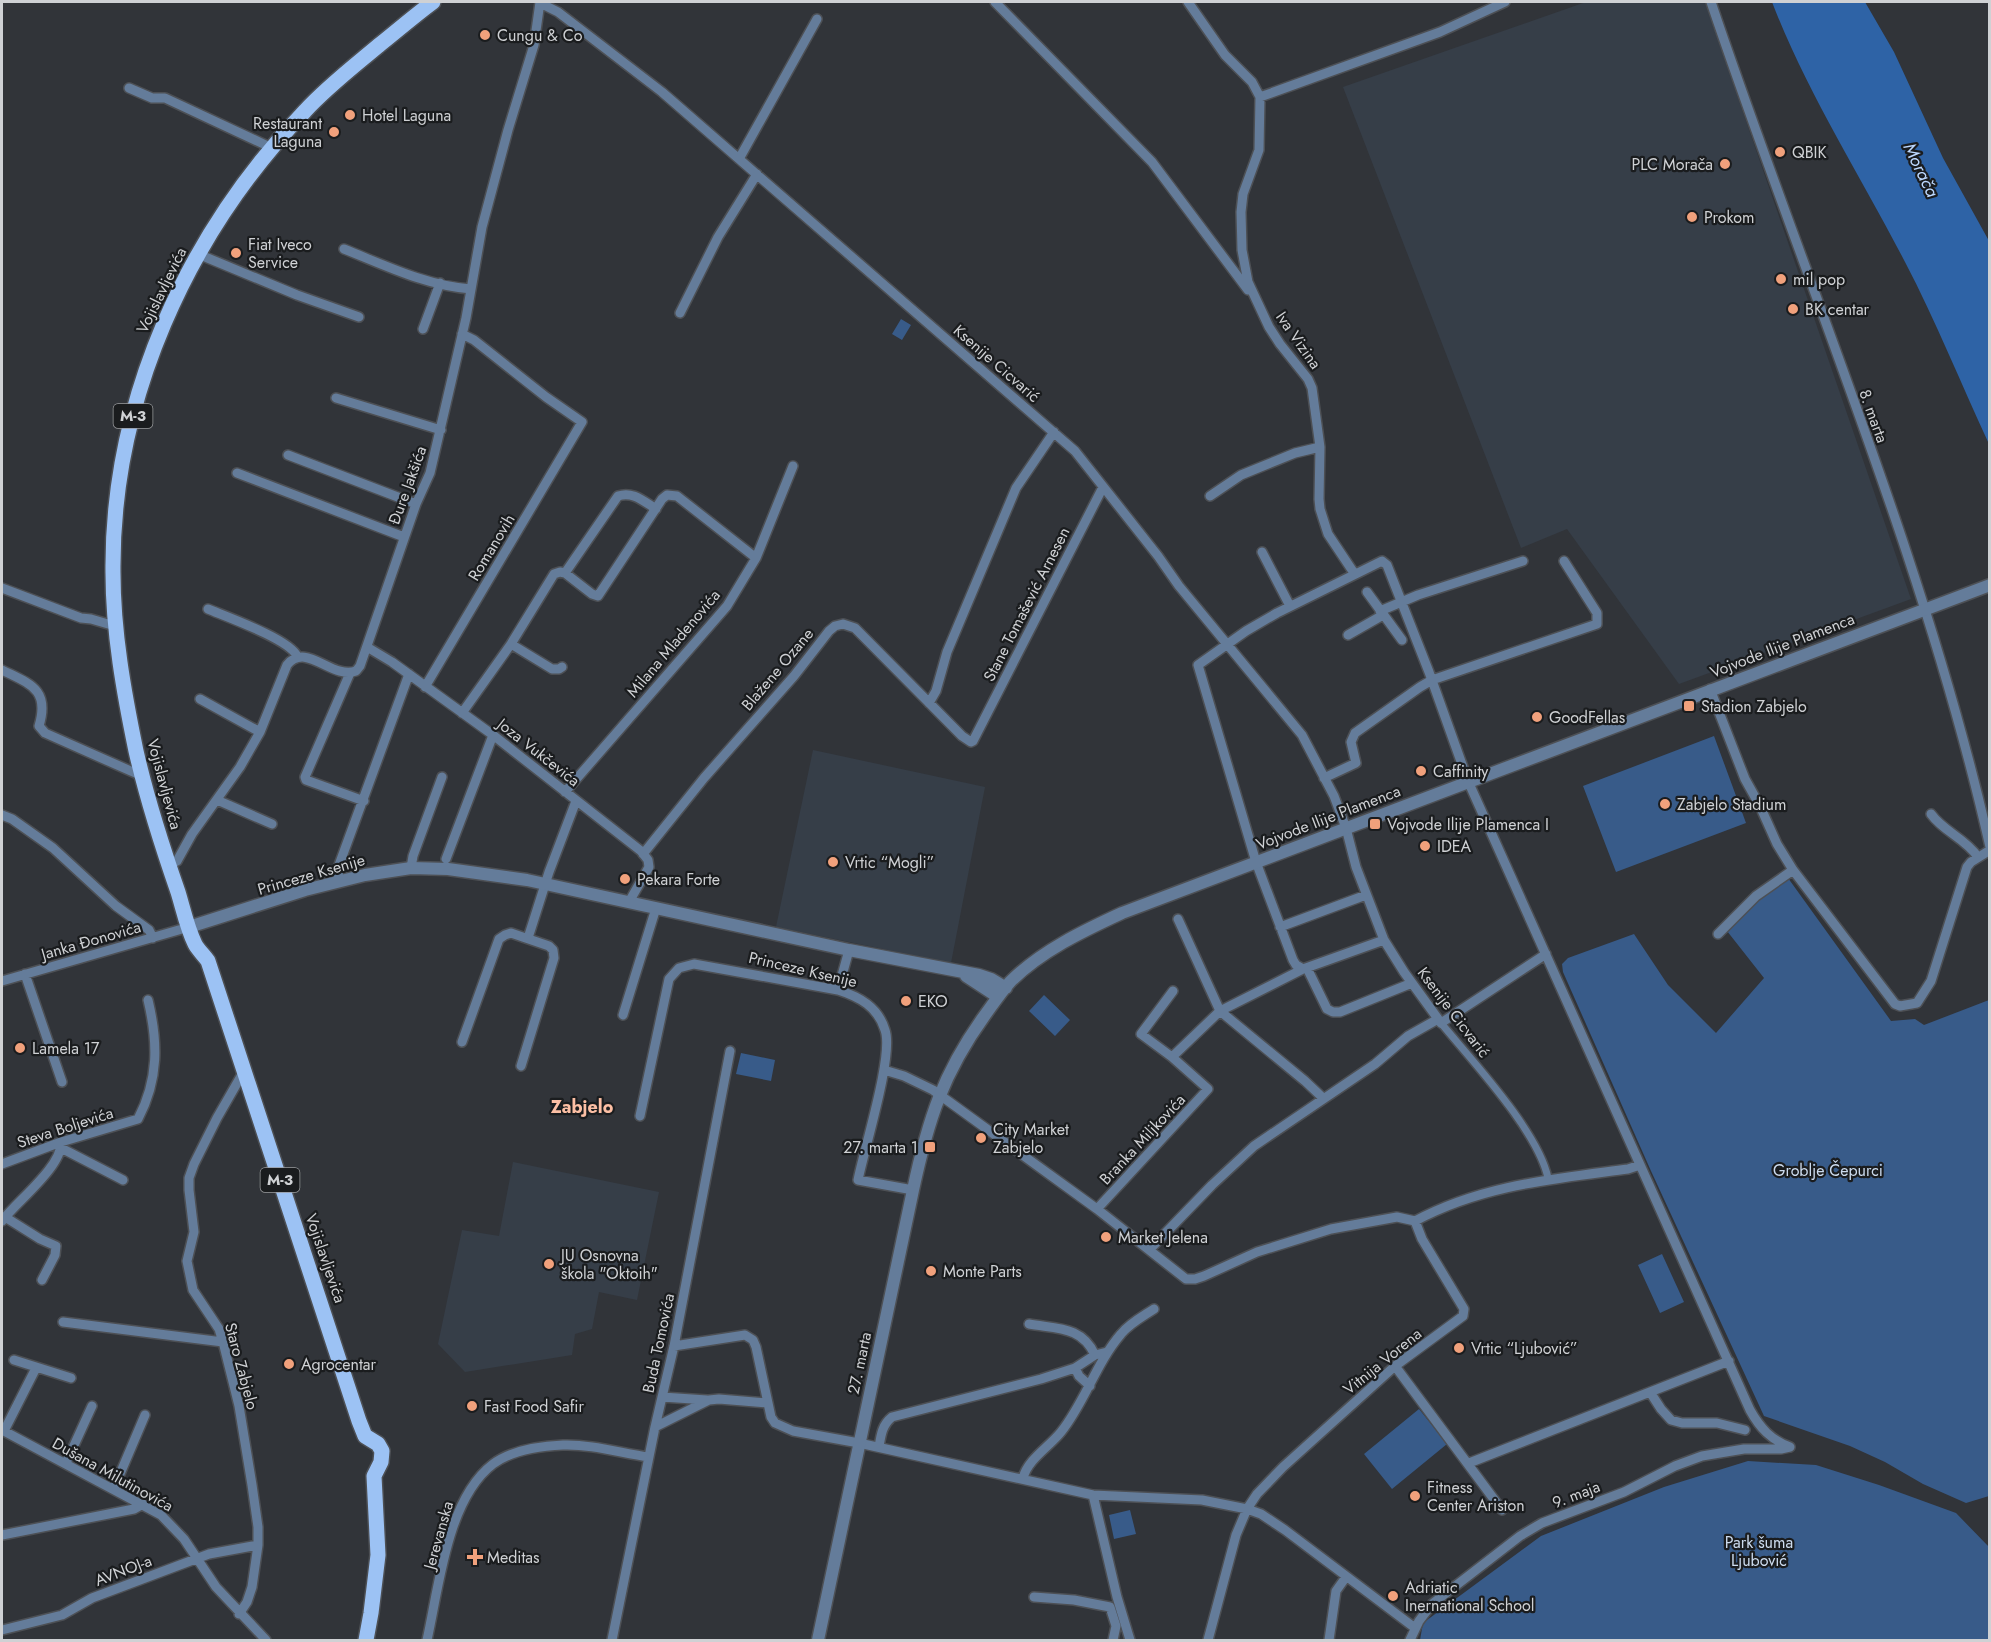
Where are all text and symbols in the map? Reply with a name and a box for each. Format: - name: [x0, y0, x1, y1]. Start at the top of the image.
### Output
- place label: Cungu & Co: [497, 24, 583, 47]
- marker: Cungu & Co: [478, 28, 492, 42]
- place label: Hotel Laguna: [362, 104, 451, 127]
- marker: Hotel Laguna: [343, 108, 357, 122]
- place label: Restaurant Laguna: [253, 112, 322, 153]
- marker: Restaurant Laguna: [327, 125, 341, 139]
- water label: Morača: [1897, 138, 1945, 202]
- place label: QBIK: [1792, 141, 1827, 164]
- marker: QBIK: [1773, 145, 1787, 159]
- place label: PLC Morača: [1632, 153, 1713, 176]
- marker: PLC Morača: [1718, 157, 1732, 171]
- place label: Prokom: [1704, 206, 1754, 229]
- marker: Prokom: [1685, 210, 1699, 224]
- place label: Fiat Iveco Service: [248, 233, 312, 274]
- street label: Vojislavljevića: [131, 243, 192, 337]
- marker: Fiat Iveco Service: [229, 246, 243, 260]
- place label: mil pop: [1793, 268, 1845, 291]
- marker: mil pop: [1774, 272, 1788, 286]
- place label: BK centar: [1805, 298, 1870, 321]
- marker: BK centar: [1786, 302, 1800, 316]
- street label: Iva Vizina: [1270, 307, 1327, 374]
- street label: Ksenije Cicvarić: [948, 319, 1045, 408]
- street label: 8. marta: [1853, 386, 1894, 446]
- road number: M-3: [114, 404, 152, 428]
- street label: Đure Jakšića: [383, 443, 432, 528]
- street label: Romanovih: [462, 509, 520, 585]
- street label: Stane Tomašević Arnesen: [978, 523, 1075, 685]
- street label: Milana Mladenovića: [621, 584, 725, 702]
- street label: Vojvode Ilije Plamenca: [1707, 607, 1858, 684]
- street label: Blažene Ozane: [736, 623, 819, 716]
- place label: Stadion Zabjelo: [1701, 695, 1807, 718]
- marker: Stadion Zabjelo: [1682, 699, 1696, 713]
- place label: GoodFellas: [1549, 706, 1625, 729]
- marker: GoodFellas: [1530, 710, 1544, 724]
- street label: Joza Vukčevića: [491, 712, 585, 792]
- street label: Vojislavljevića: [141, 736, 188, 832]
- place label: Caffinity: [1433, 760, 1489, 783]
- marker: Caffinity: [1414, 764, 1428, 778]
- street label: Vojvode Ilije Plamenca: [1253, 779, 1404, 856]
- place label: Zabjelo Stadium: [1677, 793, 1786, 816]
- marker: Zabjelo Stadium: [1658, 797, 1672, 811]
- place label: Vojvode Ilije Plamenca I: [1387, 813, 1549, 836]
- marker: Vojvode Ilije Plamenca I: [1368, 817, 1382, 831]
- place label: IDEA: [1437, 835, 1472, 858]
- marker: IDEA: [1418, 839, 1432, 853]
- street label: Princeze Ksenije: [255, 848, 368, 901]
- place label: Vrtic “Mogli”: [845, 851, 934, 874]
- marker: Vrtic “Mogli”: [826, 855, 840, 869]
- place label: Pekara Forte: [637, 868, 720, 891]
- marker: Pekara Forte: [618, 872, 632, 886]
- street label: Janka Đonovića: [37, 915, 144, 966]
- street label: Princeze Ksenije: [746, 946, 859, 993]
- street label: Ksenije Cicvarić: [1412, 962, 1495, 1062]
- place label: EKO: [918, 990, 948, 1013]
- marker: EKO: [899, 994, 913, 1008]
- place label: Lamela 17: [32, 1037, 100, 1060]
- marker: Lamela 17: [13, 1041, 27, 1055]
- street label: Branka Miljkovića: [1094, 1089, 1191, 1190]
- district label: Zabjelo: [551, 1094, 614, 1120]
- street label: Steva Boljevića: [14, 1101, 116, 1154]
- place label: City Market Zabjelo: [993, 1118, 1069, 1159]
- marker: City Market Zabjelo: [974, 1131, 988, 1145]
- place label: 27. marta 1: [843, 1136, 918, 1159]
- marker: 27. marta 1: [923, 1140, 937, 1154]
- park label: Groblje Čepurci: [1773, 1159, 1883, 1182]
- road number: M-3: [260, 1168, 300, 1192]
- street label: Vojislavljevića: [299, 1210, 352, 1306]
- place label: Market Jelena: [1118, 1226, 1208, 1249]
- marker: Market Jelena: [1099, 1230, 1113, 1244]
- place label: JU Osnovna škola "Oktoih": [559, 1244, 658, 1285]
- marker: JU Osnovna škola "Oktoih": [542, 1257, 556, 1271]
- place label: Monte Parts: [943, 1260, 1022, 1283]
- marker: Monte Parts: [924, 1264, 938, 1278]
- street label: Buda Tomovića: [637, 1291, 680, 1395]
- street label: Staro Zabjelo: [219, 1320, 264, 1412]
- street label: Vitnija Vorena: [1338, 1322, 1427, 1400]
- street label: 27. marta: [842, 1330, 877, 1396]
- place label: Vrtic “Ljubović”: [1471, 1337, 1578, 1360]
- marker: Vrtic “Ljubović”: [1452, 1341, 1466, 1355]
- place label: Agrocentar: [301, 1353, 376, 1376]
- marker: Agrocentar: [282, 1357, 296, 1371]
- place label: Fast Food Safir: [484, 1395, 584, 1418]
- marker: Fast Food Safir: [465, 1399, 479, 1413]
- street label: Dušana Milutinovića: [48, 1432, 177, 1517]
- street label: 9. maja: [1549, 1475, 1603, 1514]
- place label: Fitness Center Ariston: [1427, 1476, 1525, 1517]
- marker: Fitness Center Ariston: [1408, 1489, 1422, 1503]
- street label: Jerevanska: [417, 1498, 459, 1574]
- park label: Park šuma Ljubović: [1725, 1531, 1793, 1572]
- place label: Meditas: [487, 1546, 539, 1569]
- street label: AVNOJ-a: [91, 1549, 155, 1592]
- marker: Meditas: [468, 1550, 482, 1564]
- place label: Adriatic Inernational School: [1405, 1576, 1534, 1617]
- marker: Adriatic Inernational School: [1386, 1589, 1400, 1603]

